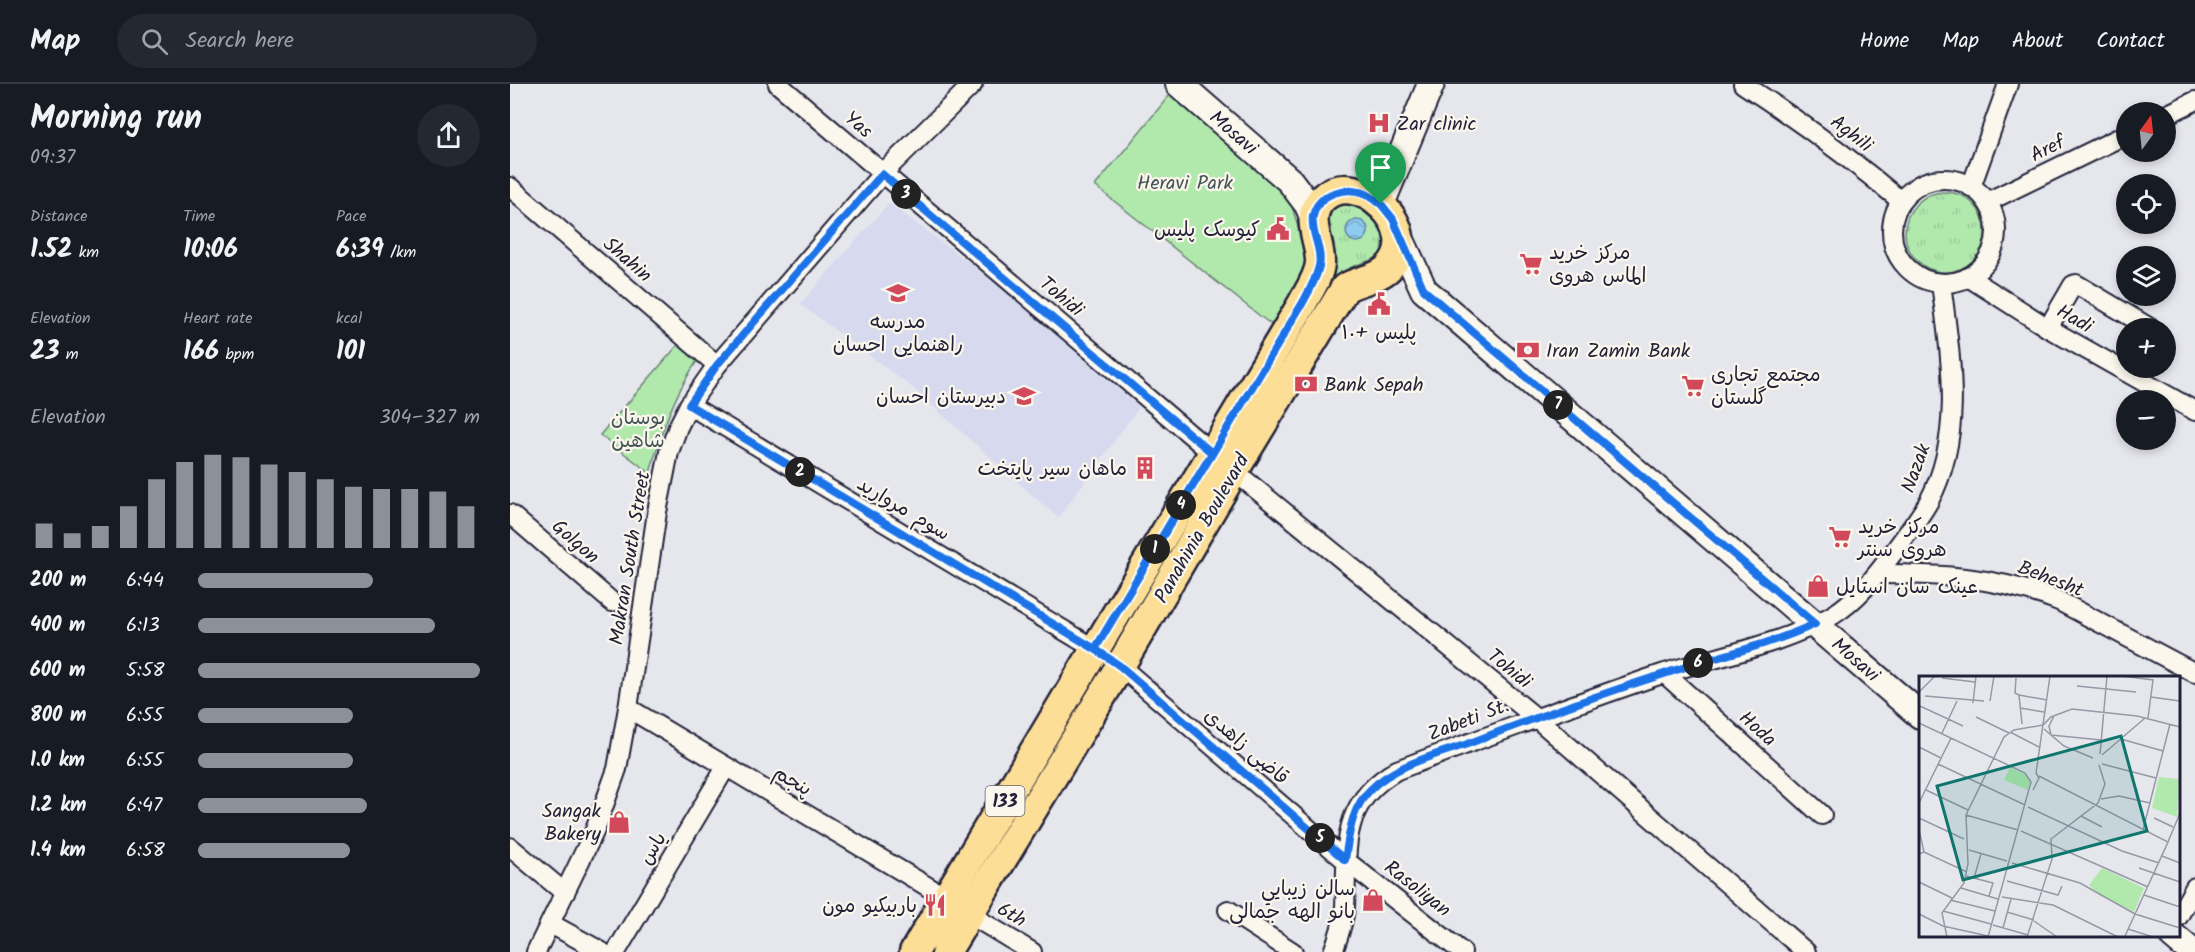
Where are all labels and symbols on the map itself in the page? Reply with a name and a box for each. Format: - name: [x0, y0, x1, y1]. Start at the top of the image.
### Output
- north arrow: [2116, 102, 2176, 162]
- street label: Mosavi: [1201, 103, 1265, 165]
- street label: Yas: [836, 104, 880, 148]
- street label: Aghili: [1822, 108, 1880, 162]
- place label: Zar clinic: [1397, 109, 1476, 141]
- hospital icon: Zar clinic: [1366, 110, 1392, 136]
- street label: Aref: [2025, 127, 2073, 172]
- pin: [1355, 142, 1406, 204]
- park label: Heravi Park: [1137, 168, 1234, 200]
- pin: 3: [891, 179, 921, 209]
- place label: کیوسک پلیس: [1154, 215, 1260, 247]
- public building icon: کیوسک پلیس: [1265, 216, 1291, 242]
- street label: Shahin: [595, 230, 659, 291]
- place label: مرکز خرید الماس هروی: [1549, 238, 1646, 293]
- supermarket icon: مرکز خرید الماس هروی: [1518, 251, 1544, 277]
- street label: Tohidi: [1031, 269, 1091, 327]
- school or university icon: مدرسه راهنمایی احسان: [885, 280, 911, 306]
- public building icon: پلیس +۱۰: [1366, 291, 1392, 317]
- street label: Hadi: [2050, 296, 2099, 344]
- place label: مدرسه راهنمایی احسان: [833, 307, 963, 362]
- place label: پلیس +۱۰: [1342, 318, 1416, 350]
- place label: Iran Zamin Bank: [1546, 336, 1691, 368]
- bank icon: Iran Zamin Bank: [1515, 337, 1541, 363]
- place label: مجتمع تجاری گلستان: [1711, 360, 1821, 415]
- place label: Bank Sepah: [1324, 370, 1423, 402]
- bank icon: Bank Sepah: [1293, 371, 1319, 397]
- supermarket icon: مجتمع تجاری گلستان: [1680, 373, 1706, 399]
- place label: دبیرستان احسان: [876, 382, 1006, 414]
- school or university icon: دبیرستان احسان: [1011, 383, 1037, 409]
- pin: 7: [1543, 390, 1573, 420]
- park label: بوستان شاهین: [611, 403, 665, 458]
- street label: Nazak: [1893, 439, 1941, 498]
- street label: Panahinia Boulevard: [1147, 447, 1259, 610]
- place label: ماهان سیر پایتخت: [978, 454, 1127, 486]
- building icon: ماهان سیر پایتخت: [1132, 455, 1158, 481]
- pin: 2: [785, 457, 815, 487]
- street label: Makran South Street: [601, 469, 661, 648]
- street label: سوم مروارید: [850, 469, 956, 550]
- pin: 4: [1166, 490, 1196, 520]
- street label: Golgon: [543, 512, 606, 573]
- place label: مرکز خرید هروی سنتر: [1856, 512, 1946, 567]
- supermarket icon: مرکز خرید هروی سنتر: [1827, 524, 1853, 550]
- pin: 1: [1140, 534, 1170, 564]
- street label: Behesht: [2013, 553, 2088, 607]
- place label: عینک سان استایل: [1836, 572, 1978, 604]
- shop icon: عینک سان استایل: [1805, 573, 1831, 599]
- street label: Mosavi: [1823, 630, 1887, 692]
- street label: Tohidi: [1479, 641, 1539, 698]
- pin: 6: [1683, 648, 1713, 678]
- inset map: [1919, 676, 2180, 937]
- street label: Zabeti St.: [1423, 691, 1514, 751]
- street label: قاضی زاهدی: [1196, 701, 1295, 794]
- street label: Hoda: [1730, 704, 1783, 755]
- street label: پنجم: [766, 758, 817, 806]
- road number: 133: [986, 786, 1024, 816]
- place label: Sangak Bakery: [542, 796, 602, 851]
- shop icon: Sangak Bakery: [606, 809, 632, 835]
- pin: 5: [1305, 823, 1335, 853]
- street label: یاس: [631, 826, 676, 872]
- street label: Rasoliyan: [1376, 853, 1457, 926]
- place label: سالن زيبايي بانو الهه جمالی: [1229, 874, 1355, 929]
- shop icon: سالن زيبايي بانو الهه جمالی: [1360, 887, 1386, 913]
- place label: باربیکیو مون: [822, 891, 917, 923]
- restaurant icon: باربیکیو مون: [922, 892, 948, 918]
- street label: 6th: [990, 894, 1032, 937]

